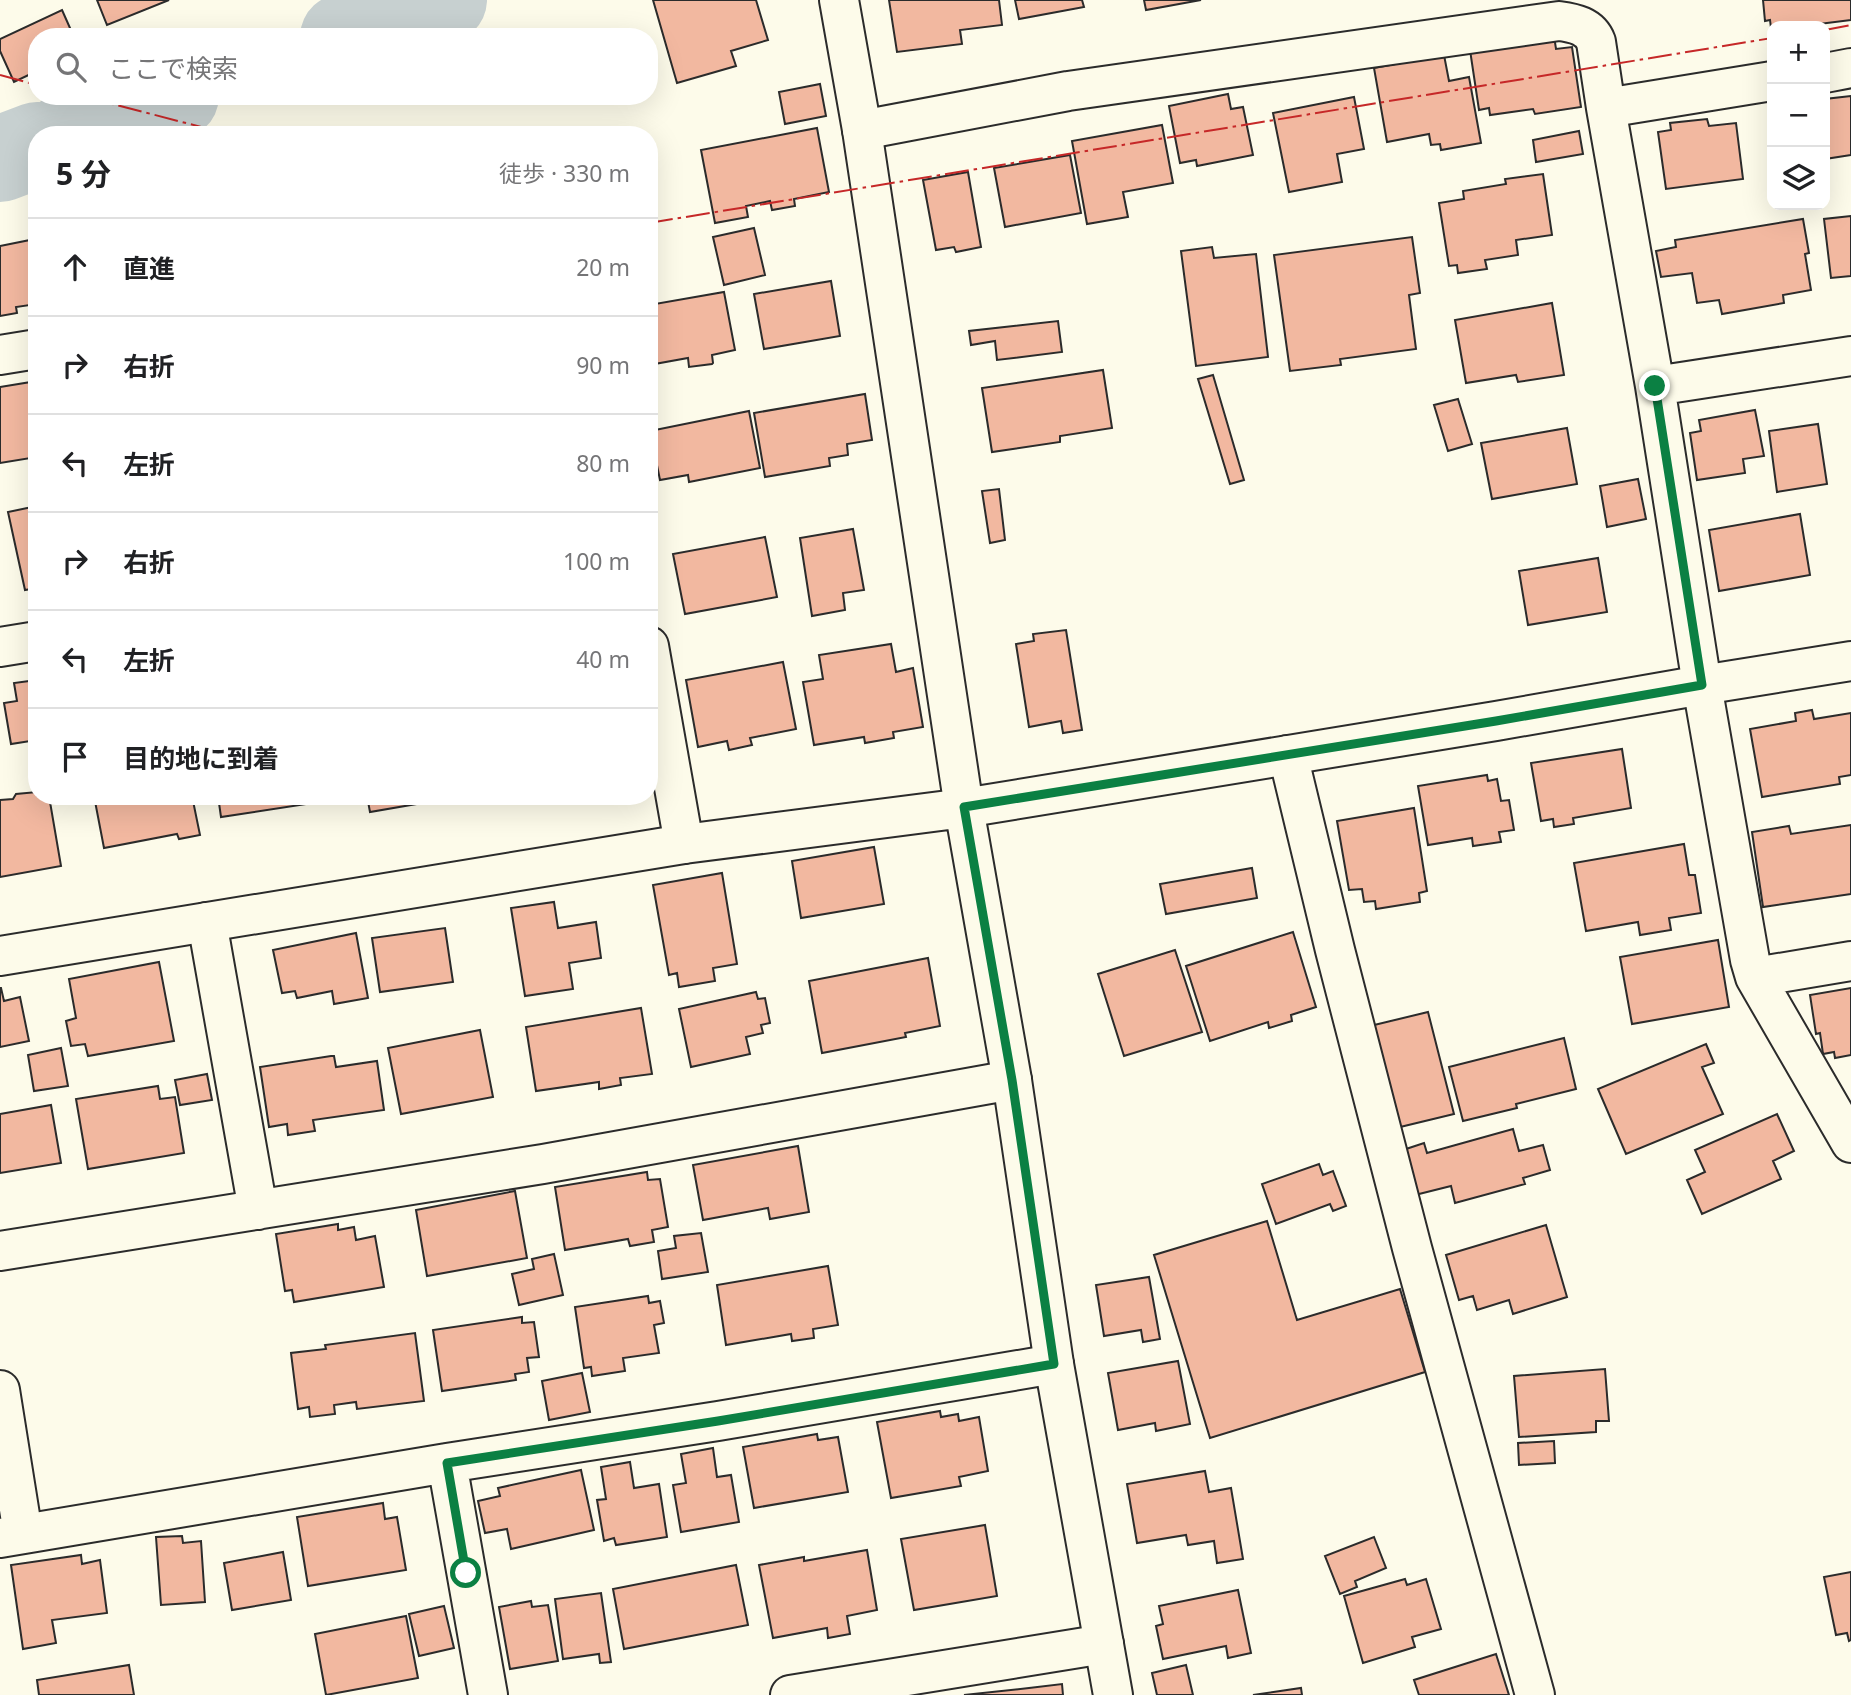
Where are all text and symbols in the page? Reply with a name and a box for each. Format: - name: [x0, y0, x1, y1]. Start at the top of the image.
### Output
- map controls: [1767, 21, 1830, 210]
- button: +: [1767, 21, 1830, 84]
- search box: [28, 28, 658, 105]
- icon: search: [52, 48, 90, 86]
- text: ここで検索: [108, 50, 238, 86]
- button: −: [1767, 84, 1830, 147]
- button: layers: [1767, 147, 1830, 210]
- text: 5 分: [56, 153, 111, 194]
- text: 徒歩 · 330 m: [499, 157, 630, 189]
- icon: ahead: [56, 248, 94, 286]
- text: 直進: [123, 250, 175, 286]
- text: 20 m: [576, 251, 630, 283]
- icon: right: [56, 346, 94, 384]
- text: 右折: [123, 348, 175, 384]
- text: 90 m: [576, 349, 630, 381]
- route end: [1639, 370, 1670, 401]
- icon: left: [56, 444, 94, 482]
- text: 左折: [123, 446, 175, 482]
- text: 80 m: [576, 447, 630, 479]
- icon: right: [56, 542, 94, 580]
- text: 右折: [123, 544, 175, 580]
- text: 100 m: [563, 545, 630, 577]
- icon: left: [56, 640, 94, 678]
- text: 左折: [123, 642, 175, 678]
- text: 40 m: [576, 643, 630, 675]
- icon: arrive: [56, 738, 94, 776]
- text: 目的地に到着: [123, 740, 279, 776]
- route start: [450, 1557, 481, 1588]

